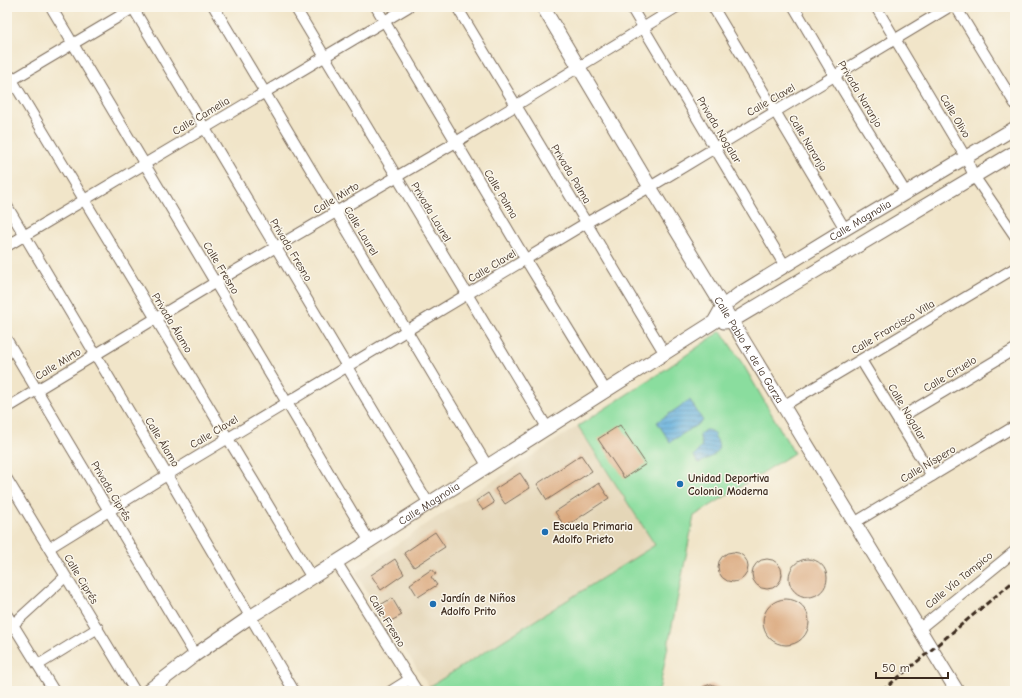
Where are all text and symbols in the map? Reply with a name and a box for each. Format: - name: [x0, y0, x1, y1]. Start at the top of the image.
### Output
- street label: Privada Naranjo: [835, 58, 885, 130]
- street label: Calle Clavel: [745, 81, 797, 119]
- street label: Calle Olivo: [937, 92, 973, 140]
- street label: Calle Camelia: [170, 94, 232, 138]
- street label: Privada Nogalar: [694, 94, 744, 166]
- street label: Calle Naranjo: [786, 112, 830, 174]
- street label: Privada Palma: [548, 142, 594, 206]
- street label: Calle Palma: [481, 167, 521, 221]
- street label: Calle Mirto: [311, 179, 361, 217]
- street label: Privada Laurel: [408, 180, 454, 244]
- street label: Calle Magnolia: [827, 197, 893, 244]
- street label: Calle Laurel: [341, 204, 381, 258]
- street label: Privada Fresno: [267, 216, 315, 284]
- street label: Calle Fresno: [200, 239, 242, 297]
- street label: Calle Clavel: [466, 247, 518, 285]
- street label: Privada Álamo: [149, 290, 196, 355]
- street label: Calle Pablo A. de la Garza: [712, 294, 787, 405]
- street label: Calle Francisco Villa: [849, 297, 937, 357]
- street label: Calle Mirto: [33, 345, 83, 383]
- street label: Calle Ciruelo: [921, 353, 979, 395]
- street label: Calle Nogalar: [885, 381, 929, 443]
- street label: Calle Clavel: [188, 413, 240, 451]
- street label: Calle Álamo: [142, 414, 183, 469]
- street label: Calle Níspero: [898, 442, 958, 486]
- street label: Privada Ciprés: [88, 459, 134, 524]
- place label: Unidad Deportiva Colonia Moderna: [688, 472, 769, 498]
- street label: Calle Magnolia: [396, 479, 462, 527]
- marker: Unidad Deportiva Colonia Moderna: [675, 479, 685, 489]
- place label: Escuela Primaria Adolfo Prieto: [553, 520, 633, 546]
- marker: Escuela Primaria Adolfo Prieto: [540, 527, 550, 537]
- street label: Calle Vía Tampico: [923, 549, 996, 611]
- street label: Calle Ciprés: [61, 552, 101, 607]
- place label: Jardín de Niños Adolfo Prito: [441, 592, 516, 618]
- street label: Calle Fresno: [366, 593, 408, 650]
- marker: Jardín de Niños Adolfo Prito: [428, 599, 438, 609]
- scale bar: [876, 654, 948, 680]
- text: 50 m: [882, 661, 910, 675]

